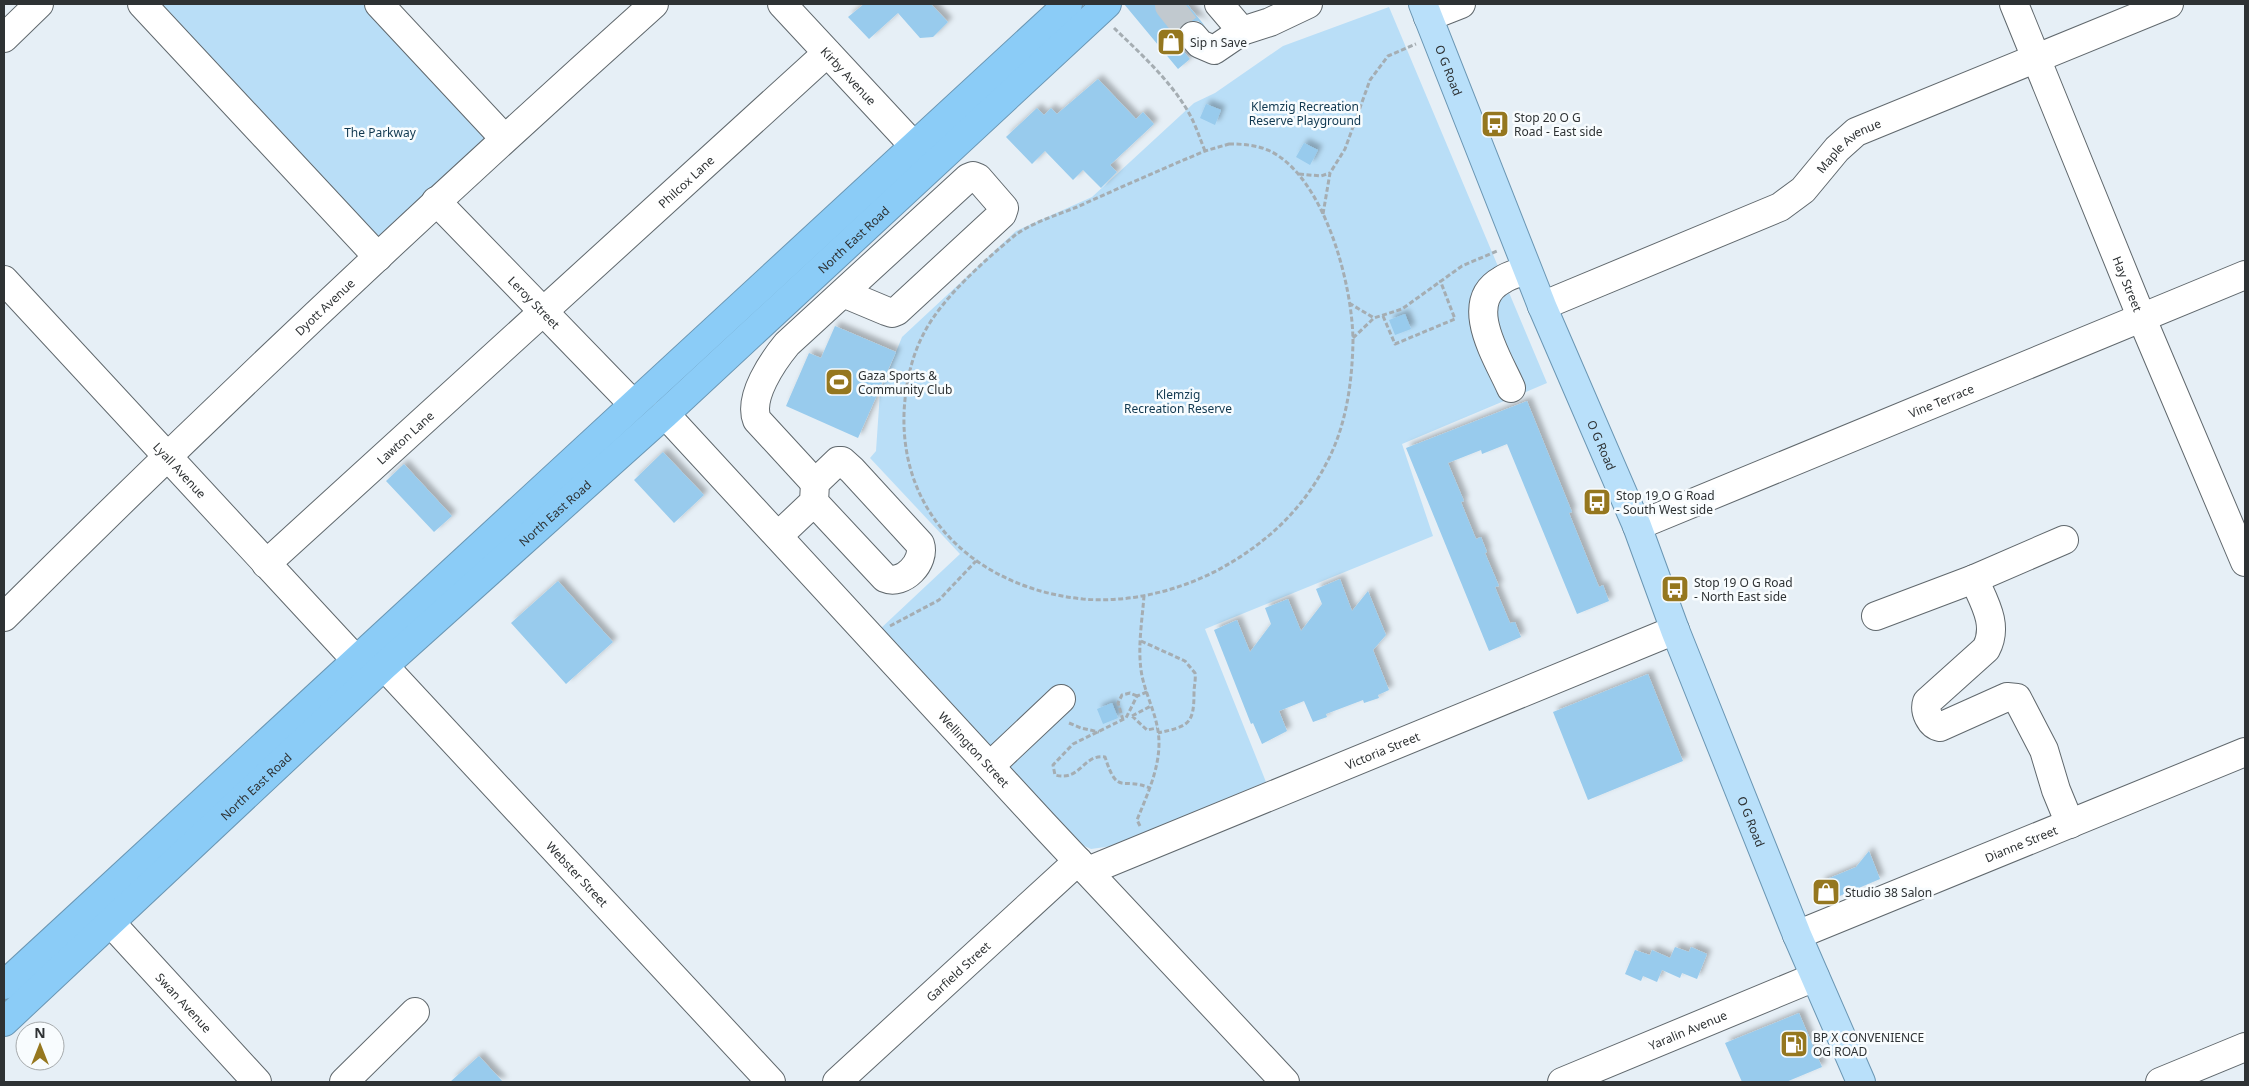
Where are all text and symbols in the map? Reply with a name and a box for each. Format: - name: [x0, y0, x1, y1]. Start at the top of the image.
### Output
- shop icon: Sip n Save: [1156, 27, 1186, 57]
- place label: Sip n Save: [1190, 34, 1247, 51]
- street label: O G Road: [1431, 42, 1467, 98]
- street label: Kirby Avenue: [817, 43, 880, 109]
- park label: Klemzig Recreation Reserve Playground: [1249, 98, 1361, 129]
- bus stop icon: Stop 20 O G Road - East side: [1480, 109, 1510, 139]
- place label: Stop 20 O G Road - East side: [1514, 109, 1603, 140]
- street label: Maple Avenue: [1812, 114, 1883, 177]
- park label: The Parkway: [344, 124, 417, 141]
- street label: Philcox Lane: [654, 151, 718, 212]
- street label: North East Road: [814, 202, 893, 277]
- street label: Hay Street: [2109, 253, 2147, 315]
- street label: Leroy Street: [505, 272, 564, 333]
- street label: Dyott Avenue: [291, 274, 358, 339]
- sports icon: Gaza Sports & Community Club: [824, 367, 854, 397]
- place label: Gaza Sports & Community Club: [858, 367, 952, 398]
- street label: Vine Terrace: [1906, 379, 1977, 422]
- park label: Klemzig Recreation Reserve: [1124, 386, 1232, 417]
- street label: Lawton Lane: [373, 407, 437, 468]
- street label: O G Road: [1584, 417, 1620, 473]
- street label: Lyall Avenue: [150, 438, 210, 502]
- street label: North East Road: [515, 476, 595, 550]
- bus stop icon: Stop 19 O G Road - South West side: [1582, 487, 1612, 517]
- place label: Stop 19 O G Road - South West side: [1616, 487, 1715, 518]
- bus stop icon: Stop 19 O G Road - North East side: [1660, 574, 1690, 604]
- place label: Stop 19 O G Road - North East side: [1694, 574, 1793, 605]
- street label: Wellington Street: [935, 708, 1014, 791]
- street label: Victoria Street: [1342, 727, 1423, 773]
- street label: North East Road: [216, 749, 295, 824]
- street label: O G Road: [1734, 793, 1769, 849]
- street label: Dianne Street: [1982, 821, 2060, 866]
- street label: Webster Street: [543, 838, 613, 911]
- shop icon: Studio 38 Salon: [1811, 877, 1841, 907]
- place label: Studio 38 Salon: [1845, 884, 1932, 901]
- street label: Garfield Street: [922, 937, 994, 1005]
- street label: Swan Avenue: [152, 969, 216, 1036]
- street label: Yaralin Avenue: [1646, 1006, 1730, 1054]
- north arrow: [15, 1021, 65, 1071]
- text: N: [34, 1023, 46, 1042]
- fuel station icon: BP X CONVENIENCE OG ROAD: [1779, 1029, 1809, 1059]
- place label: BP X CONVENIENCE OG ROAD: [1813, 1029, 1924, 1060]

